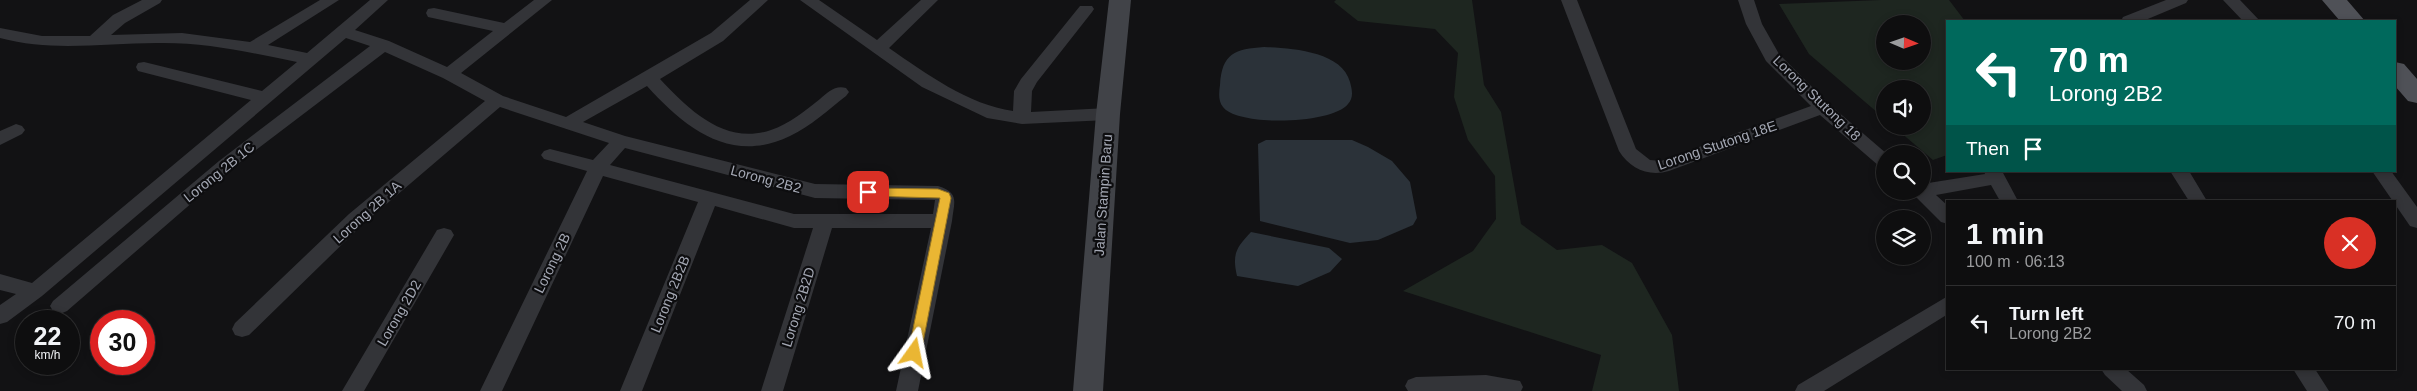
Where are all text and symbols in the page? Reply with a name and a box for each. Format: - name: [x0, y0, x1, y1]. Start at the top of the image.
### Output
- north arrow: [1876, 15, 1931, 70]
- map controls: [1876, 15, 1931, 265]
- icon: left: [1966, 40, 2031, 105]
- text: 70 m: [2049, 40, 2129, 79]
- street label: Lorong Stutong 18: [1770, 52, 1864, 144]
- button: sound: [1876, 80, 1931, 135]
- text: Lorong 2B2: [2049, 81, 2163, 106]
- street label: Lorong Stutong 18E: [1656, 117, 1778, 173]
- street label: Jalan Stampin Baru: [1091, 133, 1115, 257]
- icon: arrive: [2019, 135, 2047, 163]
- text: Then: [1966, 138, 2009, 159]
- street label: Lorong 2B 1C: [180, 139, 258, 205]
- button: search: [1876, 145, 1931, 200]
- street label: Lorong 2B2: [729, 162, 803, 196]
- pin: [847, 171, 889, 213]
- street label: Lorong 2B 1A: [330, 177, 405, 247]
- icon: arrive: [854, 178, 882, 206]
- button: layers: [1876, 210, 1931, 265]
- text: 1 min: [1966, 217, 2044, 250]
- button: close: [2324, 217, 2376, 269]
- street label: Lorong 2B: [531, 230, 573, 296]
- street label: Lorong 2B2B: [647, 253, 693, 335]
- text: 100 m · 06:13: [1966, 253, 2065, 270]
- street label: Lorong 2B2D: [778, 265, 818, 349]
- street label: Lorong 2D2: [374, 277, 424, 349]
- text: Turn left: [2009, 303, 2084, 324]
- icon: left: [1966, 309, 1994, 337]
- speed limit sign: 30: [90, 310, 155, 375]
- text: 70 m: [2334, 312, 2376, 333]
- text: 22: [34, 322, 61, 350]
- text: Lorong 2B2: [2009, 325, 2092, 342]
- position arrow: [887, 326, 939, 378]
- text: km/h: [34, 348, 61, 362]

